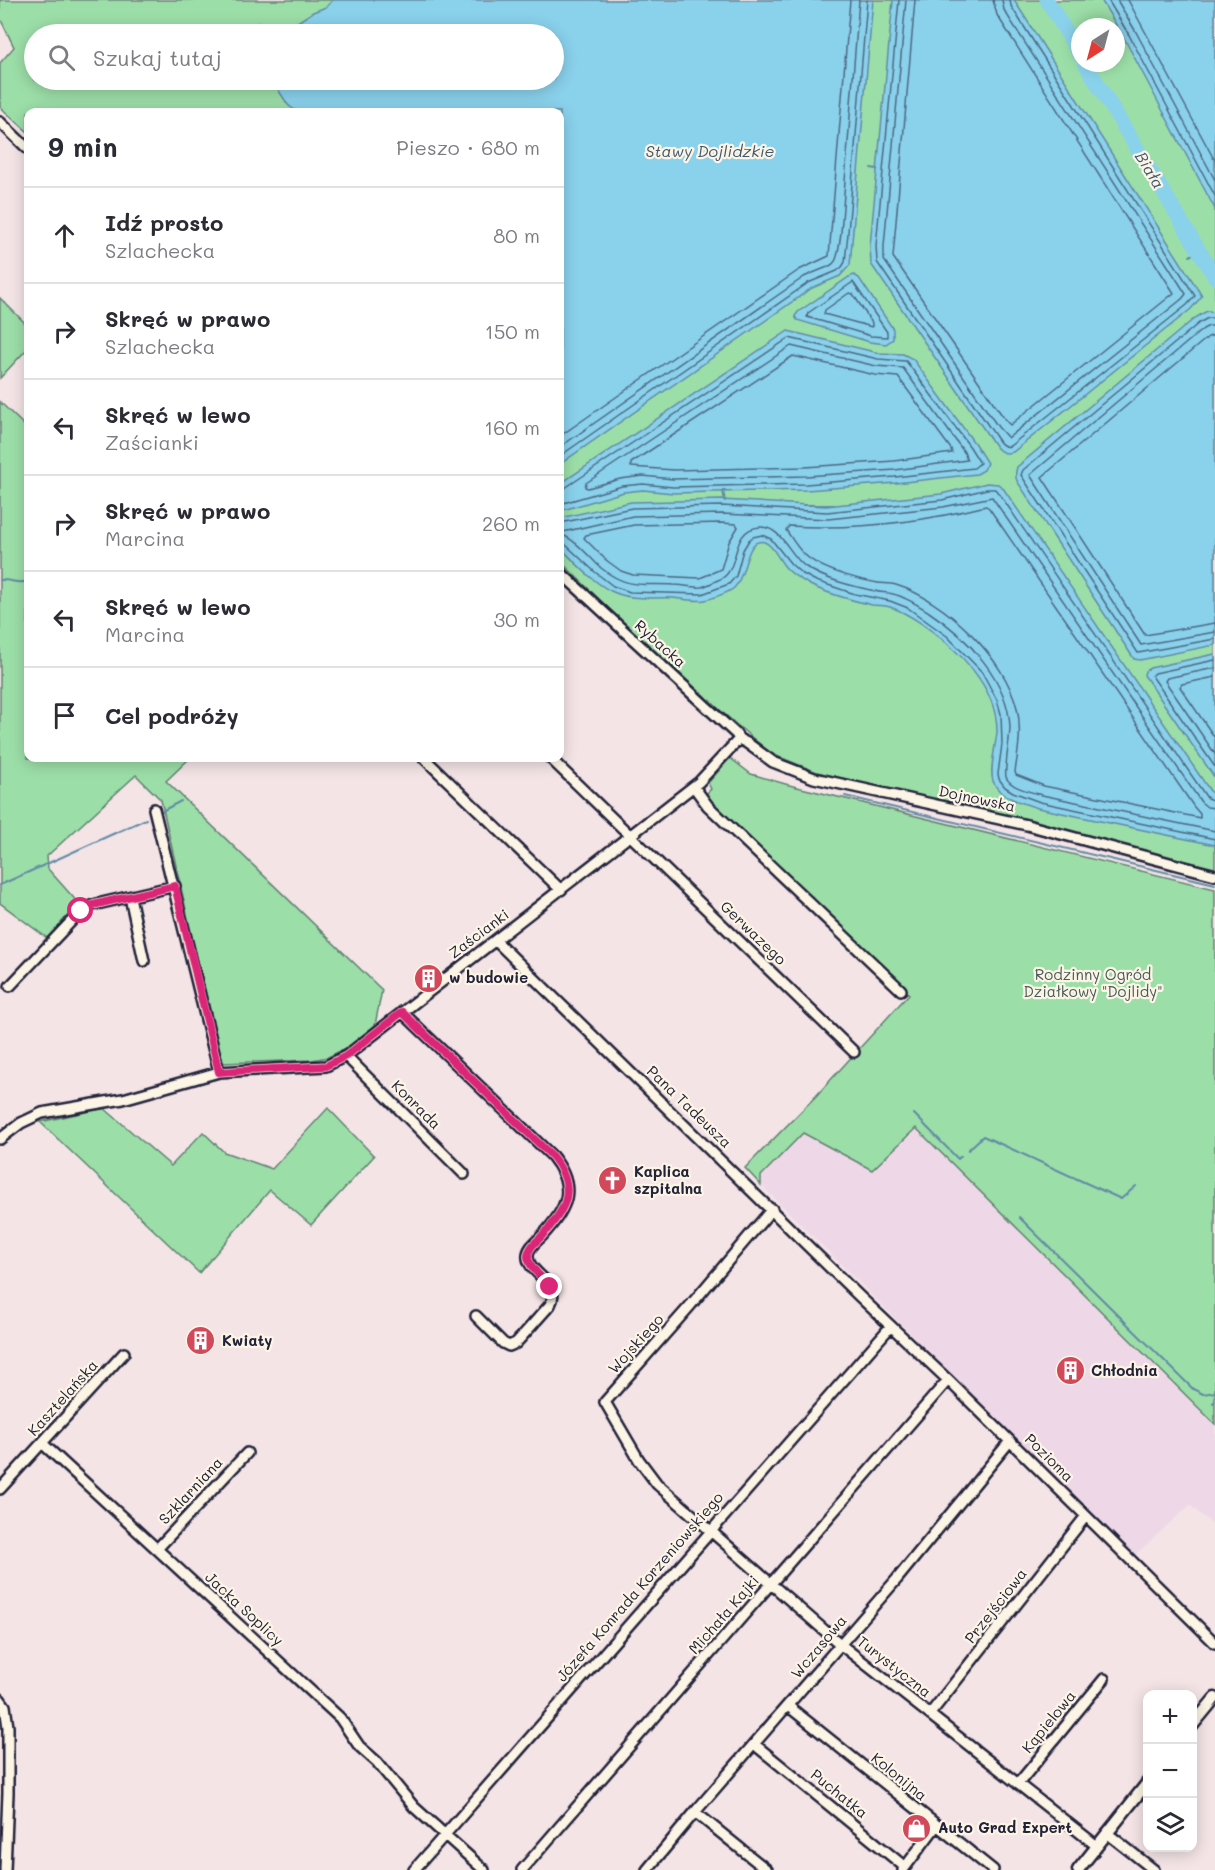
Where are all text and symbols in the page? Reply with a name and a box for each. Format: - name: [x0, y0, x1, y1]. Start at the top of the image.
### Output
- north arrow: [1071, 18, 1125, 72]
- search box: [24, 24, 564, 90]
- icon: search: [45, 41, 78, 74]
- text: Szukaj tutaj: [93, 43, 222, 72]
- text: 9 min: [48, 130, 117, 164]
- text: Pieszo · 680 m: [396, 134, 540, 160]
- water label: Stawy Dojlidzkie: [645, 140, 775, 161]
- water label: Biała: [1131, 147, 1170, 192]
- text: Idź prosto: [105, 208, 223, 237]
- icon: ahead: [48, 219, 81, 252]
- text: 80 m: [493, 222, 540, 248]
- text: Szlachecka: [105, 237, 215, 263]
- text: Skręć w prawo: [105, 304, 270, 333]
- icon: right: [48, 315, 81, 348]
- text: 150 m: [485, 318, 540, 344]
- text: Szlachecka: [105, 333, 215, 359]
- text: Skręć w lewo: [105, 400, 251, 429]
- icon: left: [48, 411, 81, 444]
- text: 160 m: [484, 414, 540, 440]
- text: Zaścianki: [105, 429, 199, 455]
- text: Skręć w prawo: [105, 496, 270, 525]
- icon: right: [48, 507, 81, 540]
- text: 260 m: [482, 510, 540, 536]
- text: Marcina: [105, 525, 185, 551]
- text: Skręć w lewo: [105, 592, 251, 621]
- icon: left: [48, 603, 81, 636]
- text: 30 m: [494, 606, 540, 632]
- street label: Rybacka: [631, 615, 691, 672]
- text: Marcina: [105, 621, 185, 647]
- icon: arrive: [48, 699, 81, 732]
- text: Cel podróży: [105, 701, 239, 730]
- street label: Dojnowska: [937, 780, 1017, 816]
- street label: Gerwazego: [716, 896, 791, 969]
- route start: [67, 897, 93, 923]
- street label: Zaścianki: [444, 904, 513, 962]
- building icon: w budowie: [412, 962, 444, 994]
- park label: Rodzinny Ogród Działkowy "Dojlidy": [1024, 964, 1162, 1001]
- place label: w budowie: [449, 967, 528, 987]
- street label: Pana Tadeusza: [643, 1061, 736, 1152]
- street label: Konrada: [388, 1075, 446, 1133]
- place label: Kaplica szpitalna: [634, 1161, 702, 1198]
- church icon: Kaplica szpitalna: [597, 1165, 629, 1197]
- route end: [536, 1273, 562, 1299]
- street label: Wojskiego: [603, 1309, 667, 1377]
- building icon: Kwiaty: [185, 1325, 217, 1357]
- place label: Kwiaty: [222, 1330, 273, 1350]
- street label: Kasztelańska: [23, 1355, 102, 1440]
- building icon: Chłodnia: [1054, 1355, 1086, 1387]
- place label: Chłodnia: [1091, 1360, 1158, 1380]
- street label: Pozioma: [1021, 1429, 1078, 1486]
- street label: Szklarniana: [154, 1452, 227, 1528]
- street label: Józefa Konrada Korzeniowskiego: [551, 1487, 727, 1685]
- street label: Przejściowa: [960, 1564, 1031, 1647]
- street label: Jacka Soplicy: [201, 1567, 288, 1650]
- street label: Michała Kajki: [684, 1571, 763, 1658]
- street label: Wczasowa: [786, 1610, 851, 1682]
- street label: Turystyczna: [854, 1631, 936, 1701]
- street label: Kąpielowa: [1017, 1686, 1080, 1757]
- map controls: [1143, 1690, 1197, 1852]
- button: +: [1143, 1690, 1197, 1744]
- button: −: [1143, 1744, 1197, 1798]
- street label: Kolonijna: [868, 1748, 932, 1805]
- street label: Puchatka: [807, 1764, 872, 1822]
- button: layers: [1143, 1798, 1197, 1852]
- shop icon: Auto Grad Expert: [901, 1812, 933, 1844]
- place label: Auto Grad Expert: [938, 1817, 1072, 1837]

